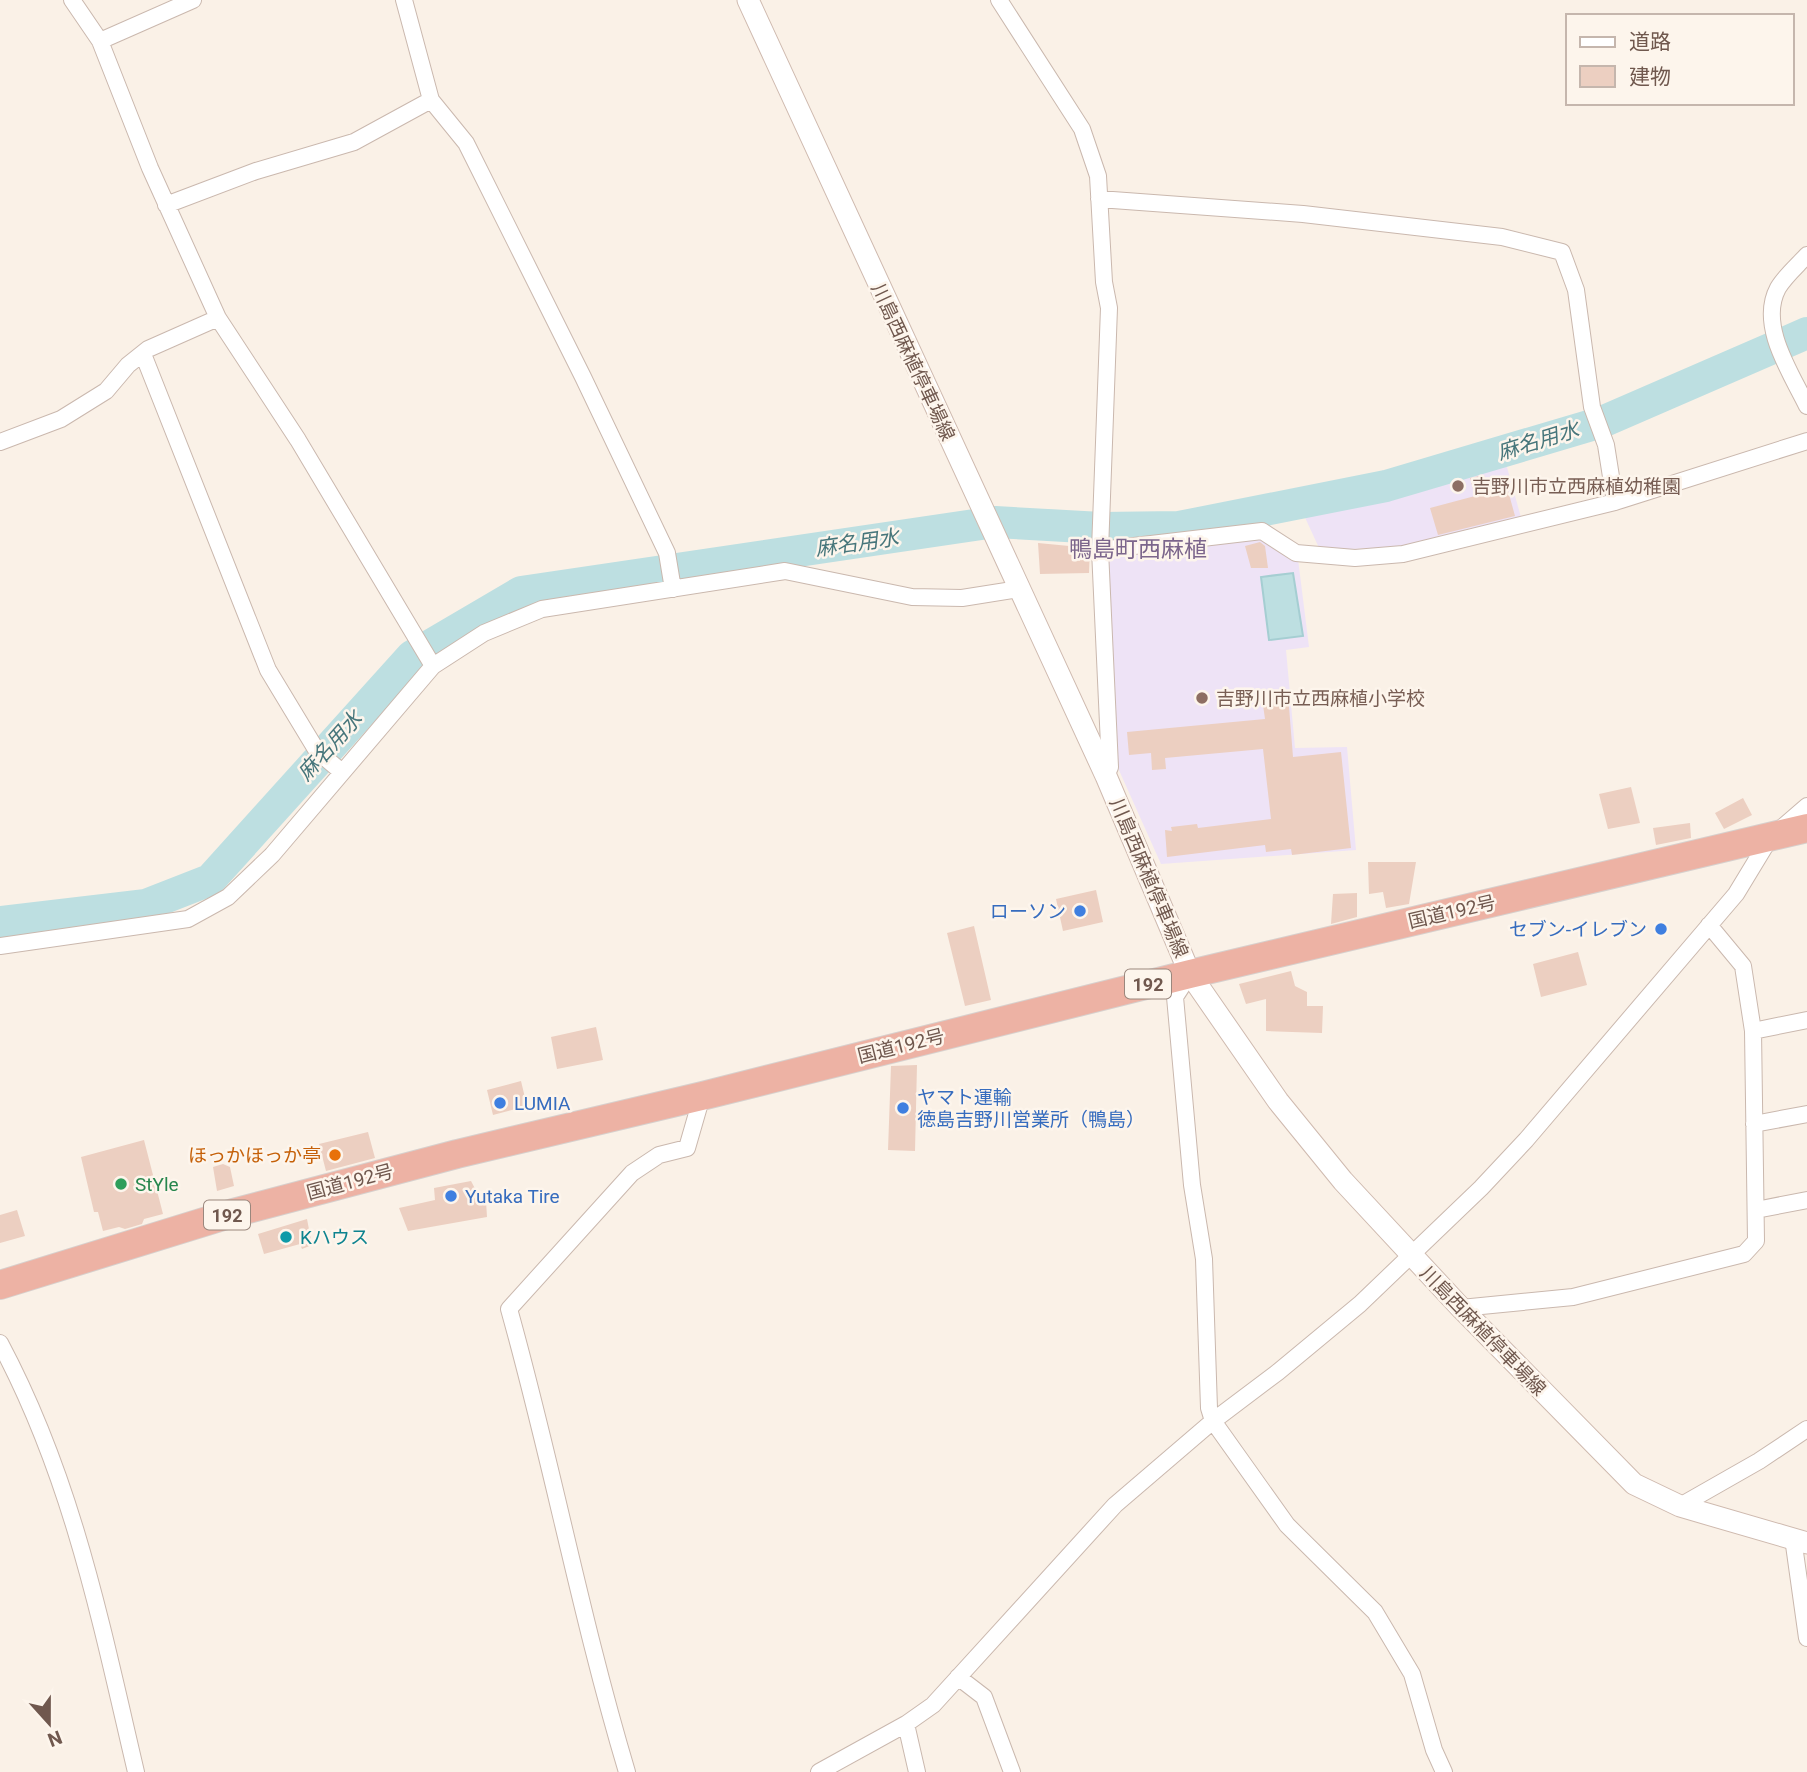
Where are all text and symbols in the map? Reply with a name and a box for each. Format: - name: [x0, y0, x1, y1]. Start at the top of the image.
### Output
- legend: [1566, 14, 1793, 105]
- text: 道路: [1629, 30, 1671, 54]
- text: 建物: [1629, 65, 1671, 89]
- street label: 川島西麻植停車場線: [866, 280, 960, 444]
- water label: 麻名用水: [1494, 417, 1584, 465]
- place label: 吉野川市立西麻植幼稚園: [1472, 475, 1681, 498]
- marker: 吉野川市立西麻植幼稚園: [1450, 478, 1466, 494]
- water label: 麻名用水: [814, 525, 902, 561]
- district label: 鴨島町西麻植: [1069, 536, 1207, 563]
- place label: 吉野川市立西麻植小学校: [1216, 687, 1425, 710]
- marker: 吉野川市立西麻植小学校: [1194, 690, 1210, 706]
- water label: 麻名用水: [293, 705, 368, 785]
- street label: 川島西麻植停車場線: [1105, 795, 1193, 961]
- street label: 国道192号: [1406, 891, 1498, 933]
- place label: ローソン: [990, 900, 1066, 923]
- marker: ローソン: [1072, 903, 1088, 919]
- place label: セブン-イレブン: [1509, 918, 1647, 941]
- marker: セブン-イレブン: [1653, 921, 1669, 937]
- road number: 192: [1125, 970, 1171, 999]
- street label: 国道192号: [855, 1024, 947, 1068]
- place label: ヤマト運輸 徳島吉野川営業所（鴨島）: [917, 1086, 1145, 1131]
- place label: LUMIA: [514, 1092, 571, 1115]
- marker: LUMIA: [492, 1095, 508, 1111]
- marker: ヤマト運輸 徳島吉野川営業所（鴨島）: [895, 1100, 911, 1116]
- place label: ほっかほっか亭: [188, 1144, 321, 1167]
- marker: ほっかほっか亭: [327, 1147, 343, 1163]
- street label: 国道192号: [304, 1159, 396, 1205]
- place label: StYle: [135, 1173, 179, 1196]
- marker: StYle: [113, 1176, 129, 1192]
- place label: Yutaka Tire: [465, 1185, 560, 1208]
- marker: Yutaka Tire: [443, 1188, 459, 1204]
- road number: 192: [204, 1200, 250, 1230]
- place label: Kハウス: [300, 1226, 369, 1249]
- marker: Kハウス: [278, 1229, 294, 1245]
- street label: 川島西麻植停車場線: [1415, 1262, 1551, 1400]
- north arrow: [14, 1688, 84, 1758]
- text: N: [45, 1725, 65, 1752]

